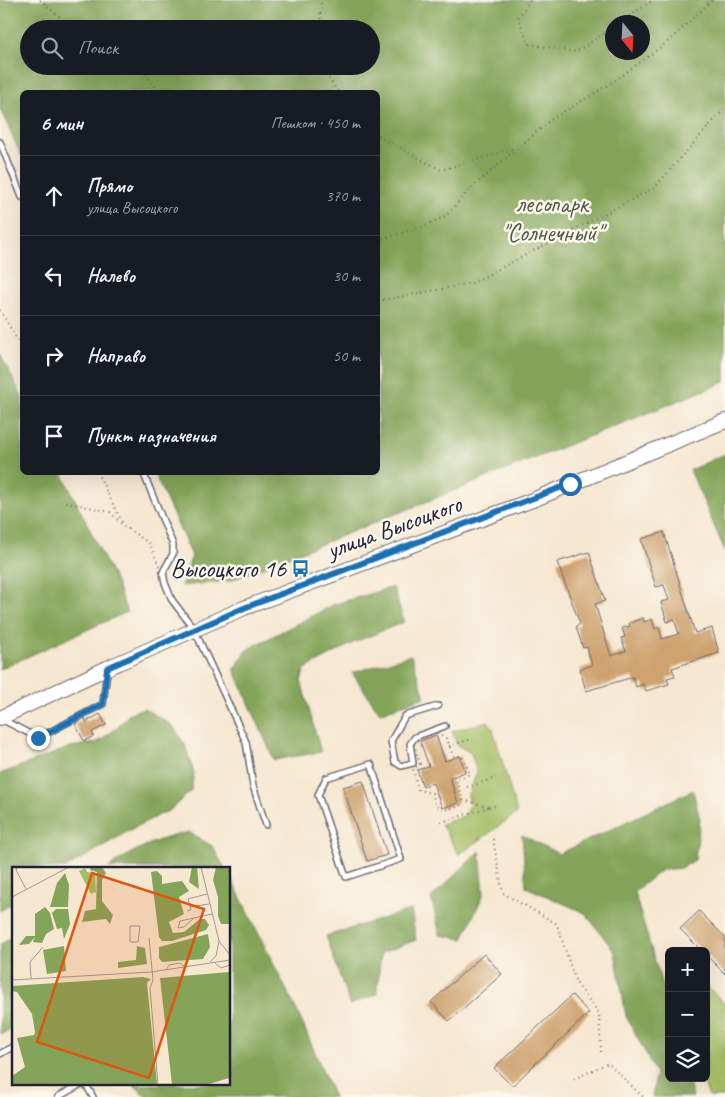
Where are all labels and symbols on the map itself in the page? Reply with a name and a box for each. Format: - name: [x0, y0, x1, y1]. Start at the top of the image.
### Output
- north arrow: [605, 15, 650, 60]
- park label: лесопарк "Солнечный": [502, 188, 607, 249]
- route start: [559, 473, 582, 496]
- street label: улица Высоцкого: [320, 487, 467, 567]
- place label: Высоцкого 16: [170, 553, 287, 585]
- bus stop icon: Высоцкого 16: [290, 559, 310, 579]
- route end: [27, 727, 50, 750]
- inset map: [12, 867, 230, 1084]

